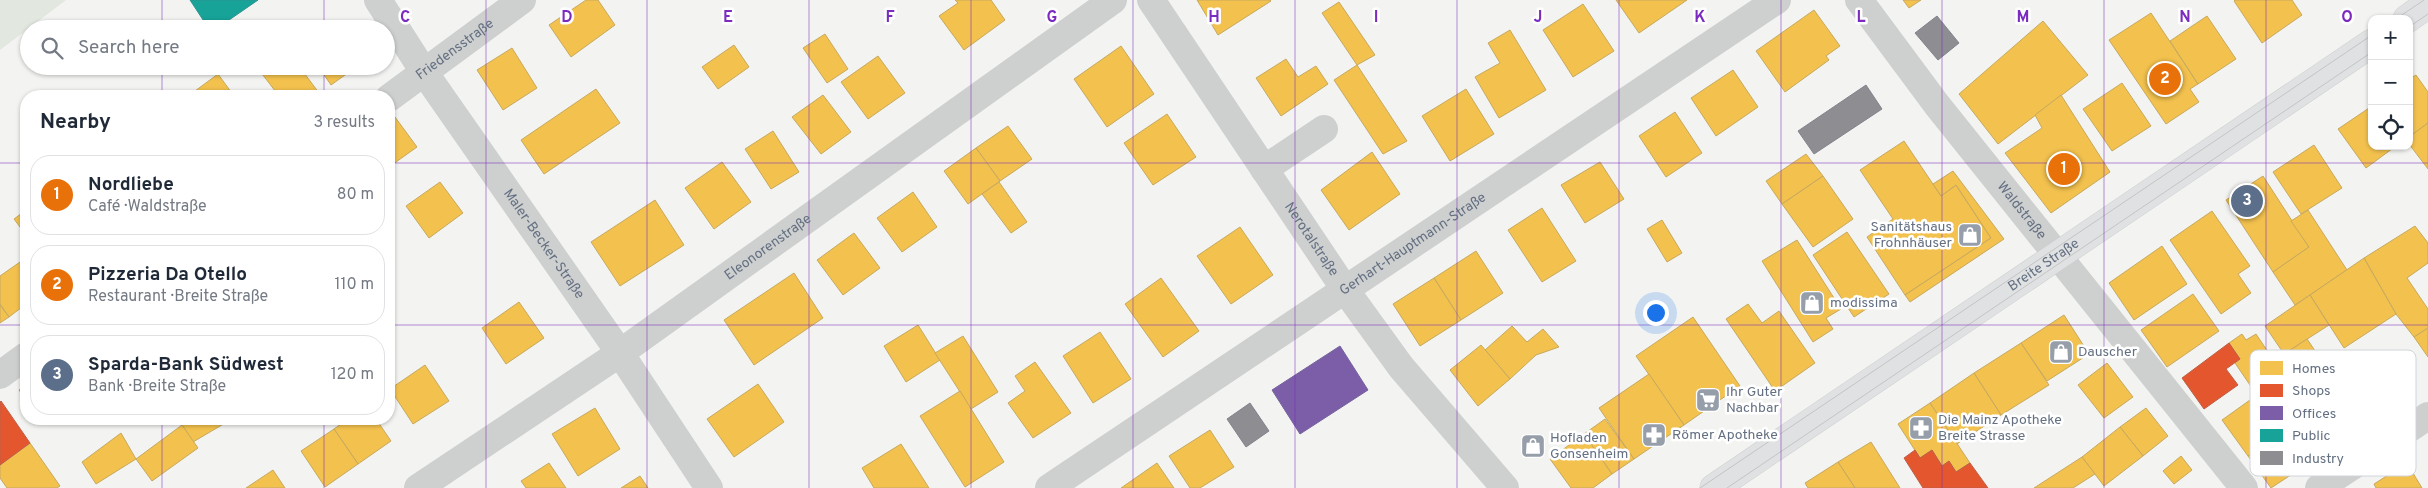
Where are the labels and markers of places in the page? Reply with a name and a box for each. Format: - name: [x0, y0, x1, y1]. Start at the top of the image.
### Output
- pin: 2: [2149, 60, 2181, 98]
- pin: 1: [2048, 150, 2080, 188]
- pin: 3: [2231, 182, 2263, 220]
- place label: Sanitätshaus Frohnhäuser: [1871, 219, 1953, 252]
- shop icon: Sanitätshaus Frohnhäuser: [1957, 222, 1983, 248]
- shop icon: modissima: [1799, 290, 1825, 316]
- place label: modissima: [1830, 295, 1898, 312]
- shop icon: Dauscher: [2048, 339, 2074, 365]
- place label: Dauscher: [2078, 344, 2138, 361]
- place label: Ihr Guter Nachbar: [1726, 384, 1783, 417]
- supermarket icon: Ihr Guter Nachbar: [1695, 387, 1721, 413]
- place label: Die Mainz Apotheke Breite Strasse: [1938, 412, 2062, 445]
- pharmacy icon: Die Mainz Apotheke Breite Strasse: [1908, 415, 1934, 441]
- pharmacy icon: Römer Apotheke: [1641, 422, 1667, 448]
- place label: Römer Apotheke: [1672, 427, 1778, 444]
- place label: Hofladen Gonsenheim: [1550, 430, 1628, 463]
- shop icon: Hofladen Gonsenheim: [1520, 433, 1546, 459]

